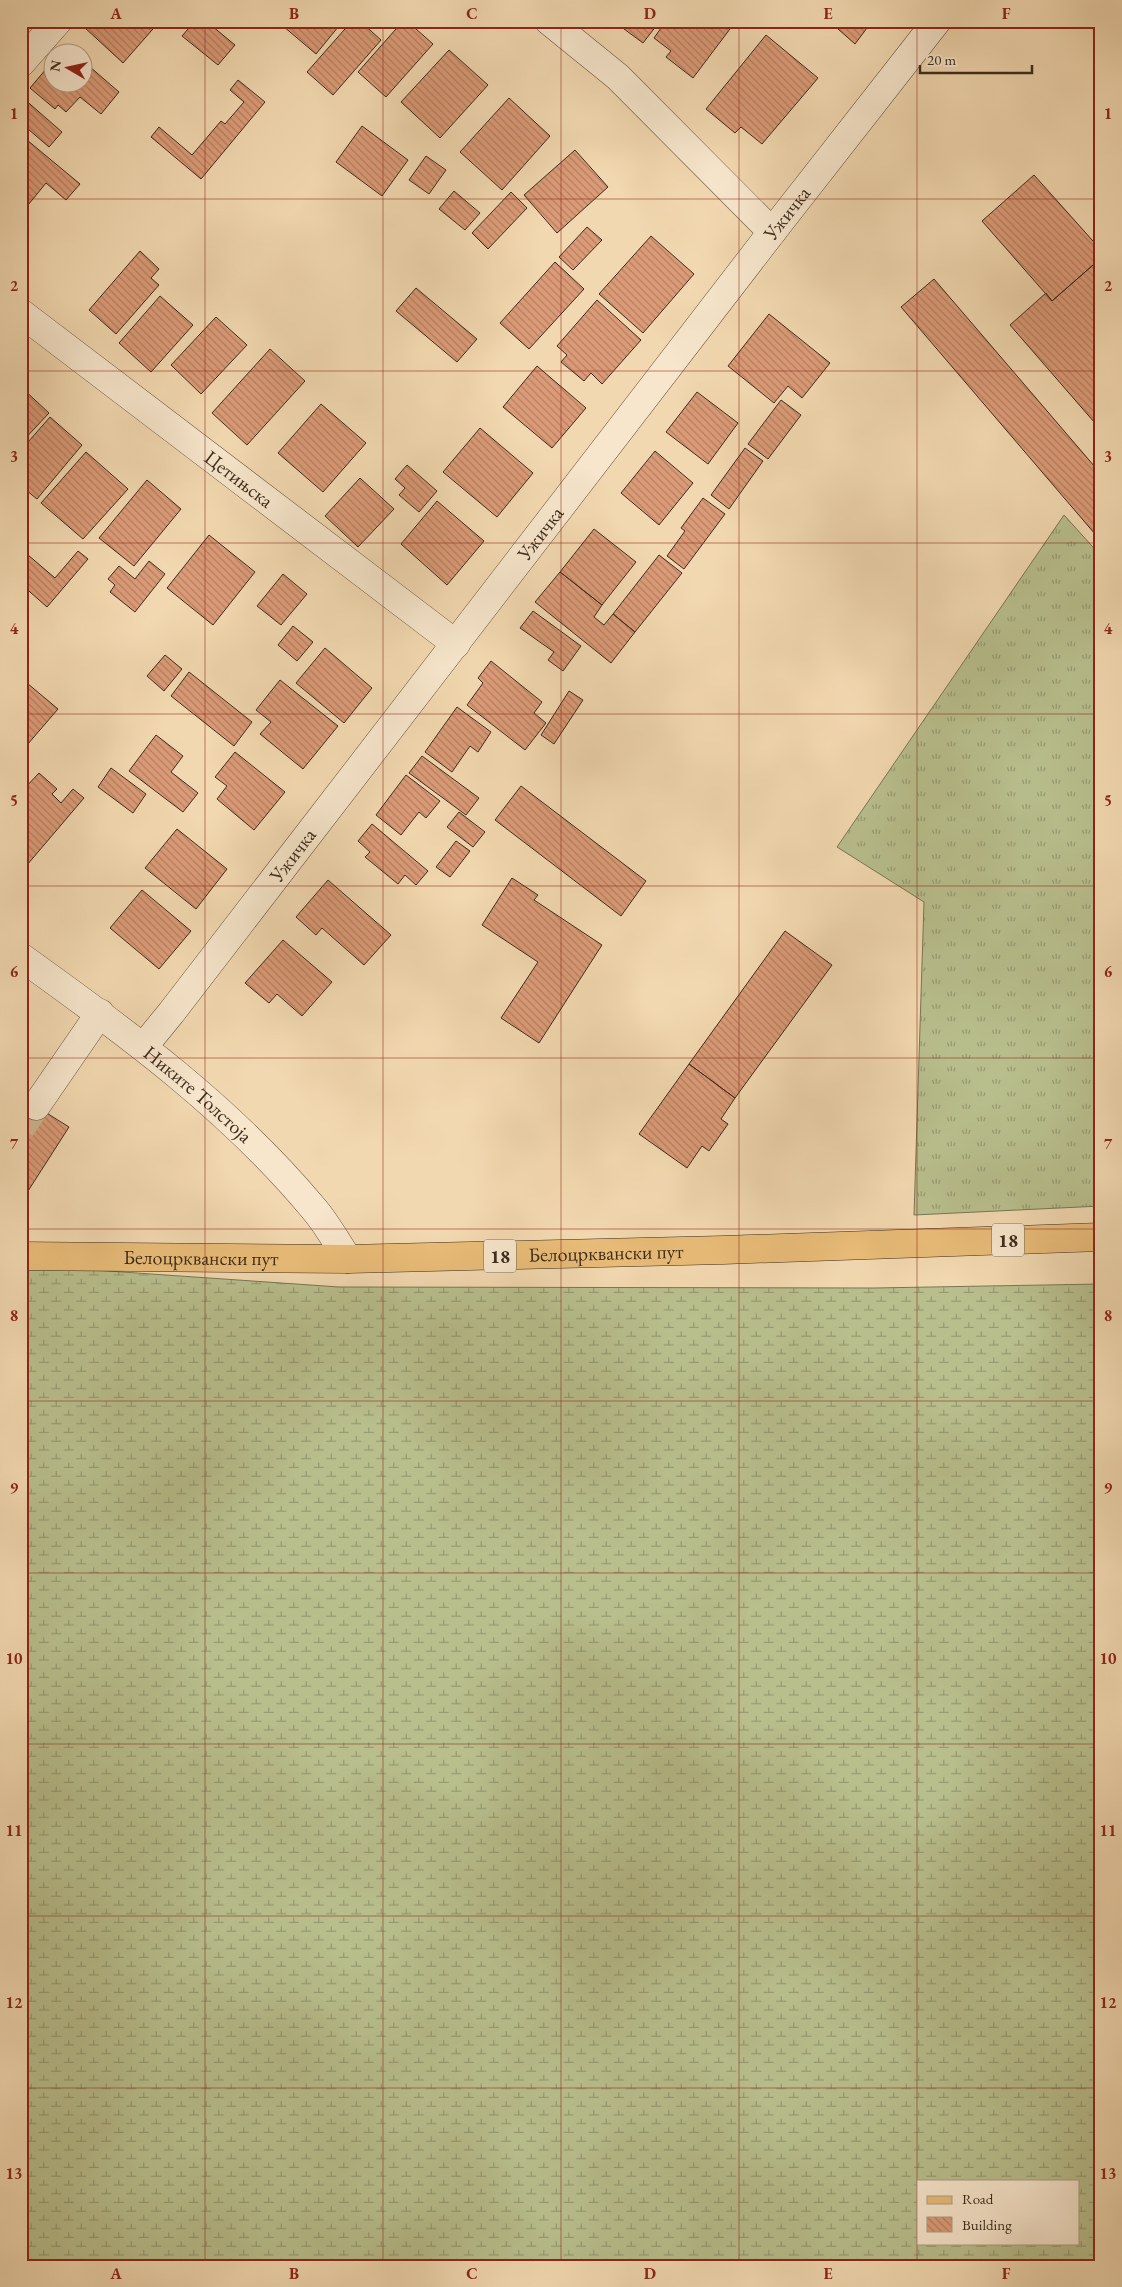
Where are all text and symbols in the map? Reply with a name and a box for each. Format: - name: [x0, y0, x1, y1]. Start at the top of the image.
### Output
- text: A: [109, 3, 122, 24]
- text: B: [289, 3, 299, 24]
- text: C: [466, 3, 478, 24]
- text: D: [644, 3, 656, 24]
- text: E: [823, 3, 833, 24]
- text: F: [1002, 3, 1011, 24]
- north arrow: [42, 42, 92, 92]
- scale bar: [920, 42, 1032, 74]
- text: 20 m: [927, 50, 956, 69]
- text: N: [45, 58, 65, 73]
- text: 1: [10, 103, 18, 124]
- text: 1: [1104, 103, 1112, 124]
- street label: Ужичка: [757, 181, 816, 246]
- text: 2: [10, 275, 19, 296]
- text: 2: [1104, 275, 1113, 296]
- street label: Цетињска: [199, 444, 279, 514]
- text: 3: [10, 446, 18, 467]
- text: 3: [1104, 446, 1112, 467]
- street label: Ужичка: [511, 501, 569, 566]
- text: 4: [10, 618, 19, 639]
- text: 4: [1104, 618, 1113, 639]
- text: 5: [10, 790, 18, 811]
- text: 5: [1104, 790, 1112, 811]
- street label: Ужичка: [263, 823, 322, 888]
- text: 6: [10, 961, 19, 982]
- text: 6: [1104, 961, 1113, 982]
- street label: Никите Толстоја: [138, 1040, 258, 1148]
- text: 7: [10, 1133, 19, 1154]
- text: 7: [1104, 1133, 1113, 1154]
- road number: 18: [992, 1224, 1024, 1256]
- street label: Белоцрквански пут: [528, 1238, 684, 1268]
- road number: 18: [484, 1240, 516, 1272]
- street label: Белоцрквански пут: [123, 1244, 279, 1271]
- text: 8: [10, 1305, 18, 1326]
- text: 8: [1104, 1305, 1112, 1326]
- text: 9: [10, 1477, 19, 1498]
- text: 9: [1104, 1477, 1113, 1498]
- text: 10: [6, 1648, 23, 1669]
- text: 10: [1100, 1648, 1117, 1669]
- text: 11: [6, 1820, 22, 1841]
- text: 11: [1100, 1820, 1116, 1841]
- text: 12: [6, 1992, 23, 2013]
- text: 12: [1100, 1992, 1117, 2013]
- text: 13: [6, 2163, 22, 2184]
- text: 13: [1100, 2163, 1116, 2184]
- legend: [917, 2180, 1080, 2244]
- text: Road: [962, 2189, 994, 2208]
- text: Building: [962, 2215, 1012, 2234]
- text: A: [109, 2263, 122, 2284]
- text: B: [289, 2263, 299, 2284]
- text: C: [466, 2263, 478, 2284]
- text: D: [644, 2263, 656, 2284]
- text: E: [823, 2263, 833, 2284]
- text: F: [1002, 2263, 1011, 2284]

